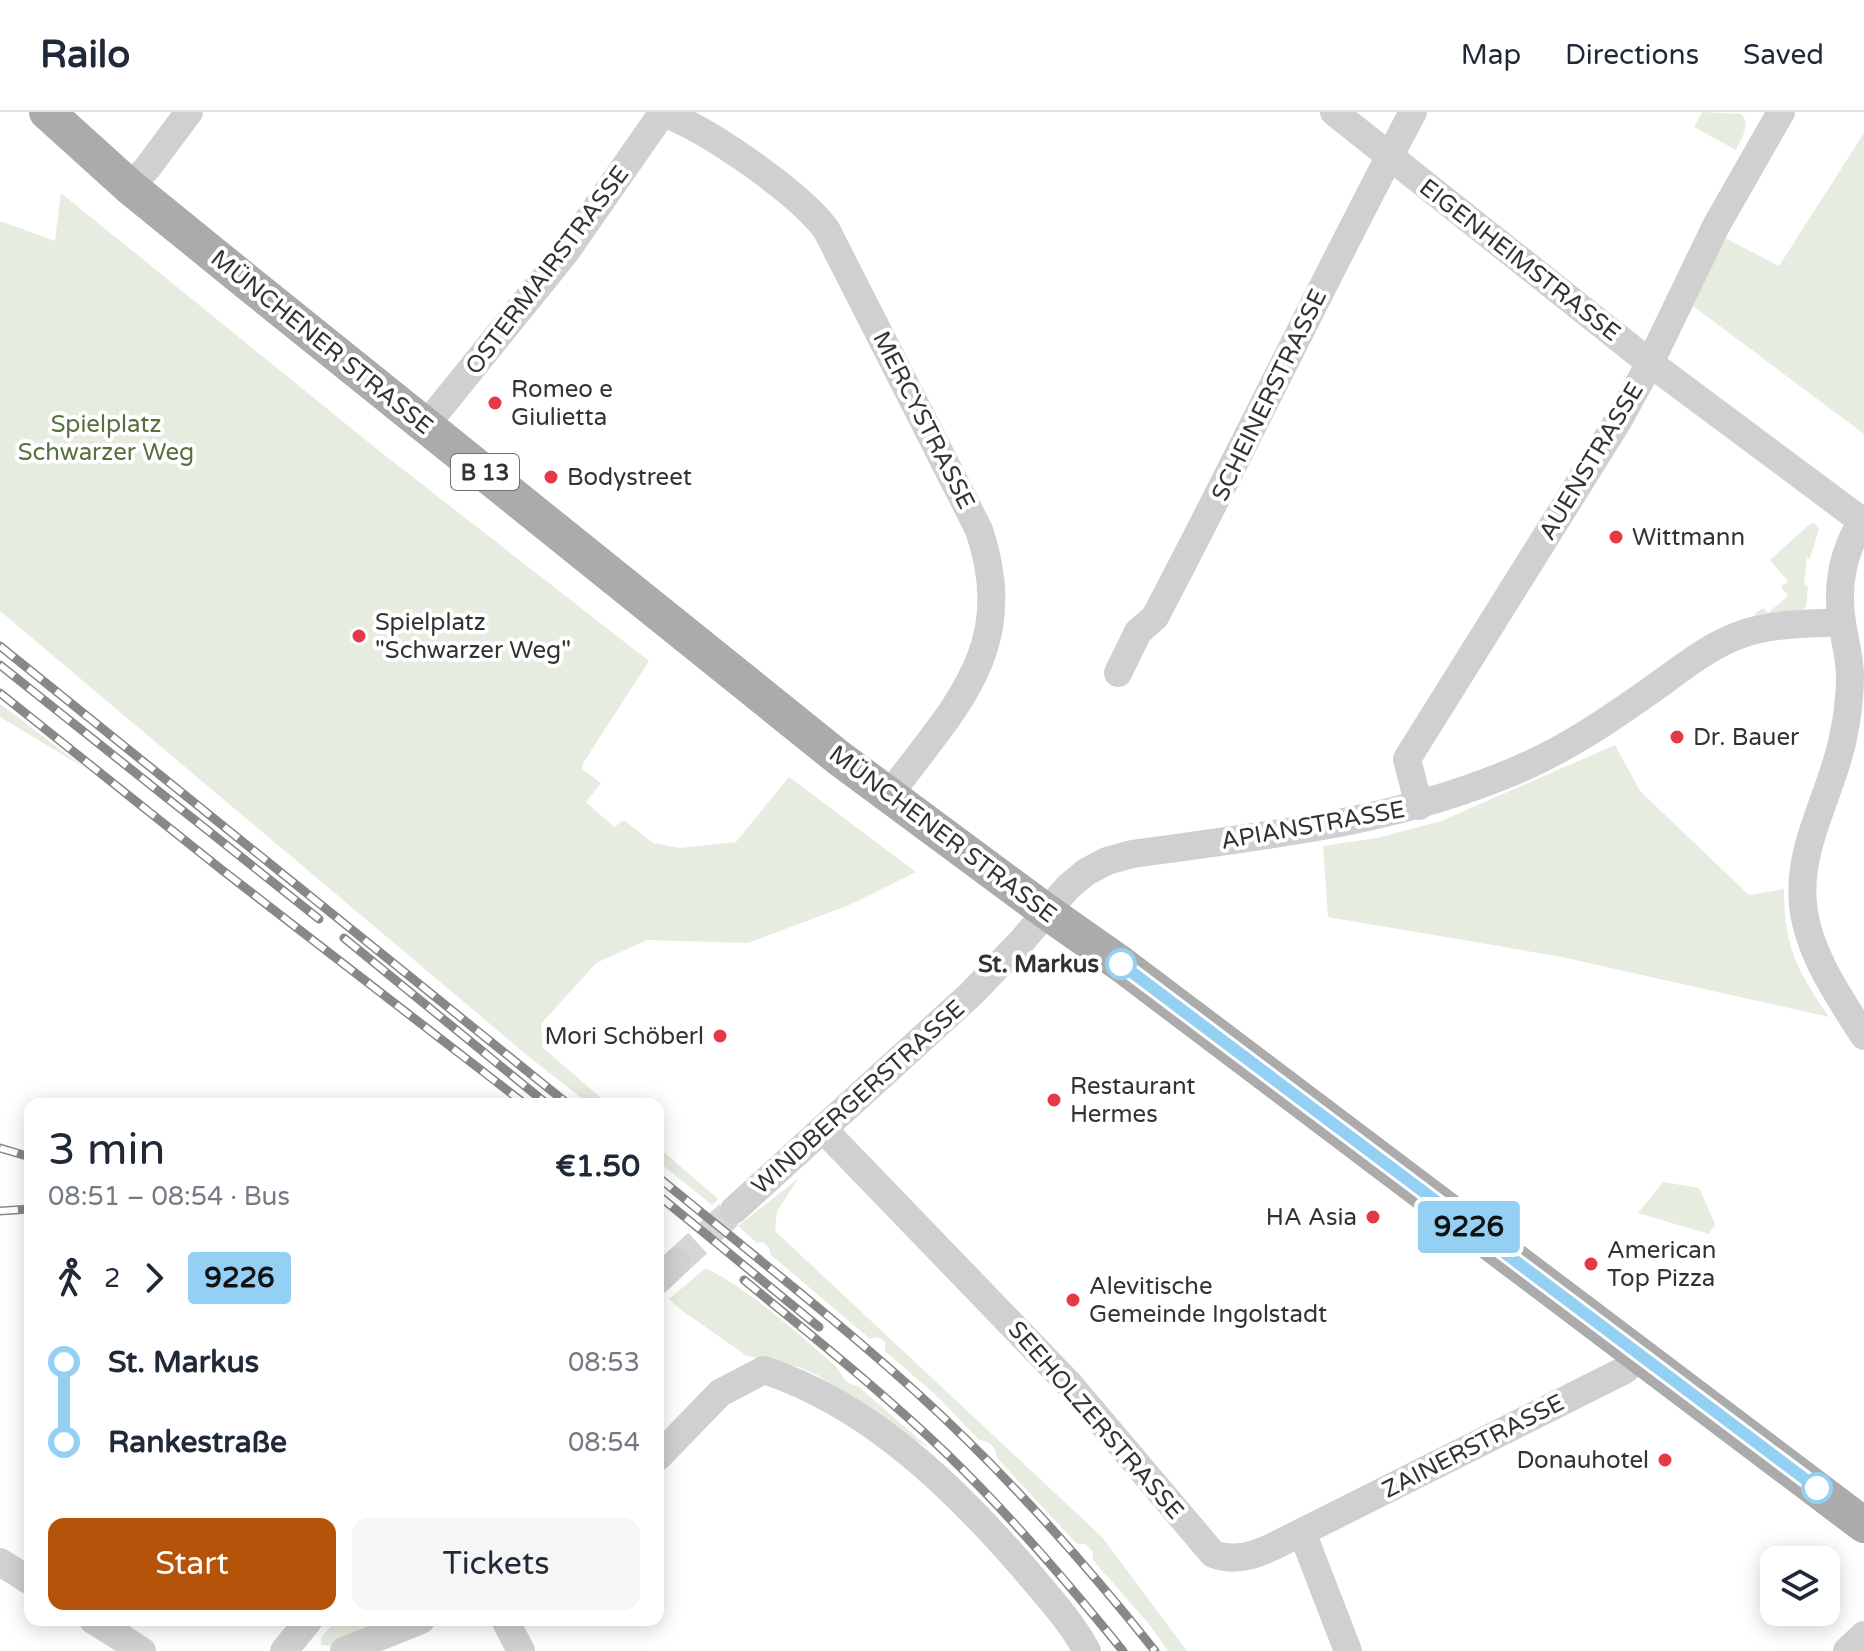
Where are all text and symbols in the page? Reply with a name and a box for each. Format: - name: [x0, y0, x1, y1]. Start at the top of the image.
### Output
- text: Railo: [40, 32, 130, 78]
- text: Map: [1461, 38, 1521, 72]
- text: Directions: [1565, 38, 1699, 72]
- text: Saved: [1743, 38, 1824, 72]
- street label: OSTERMAIRSTRASSE: [459, 160, 635, 380]
- street label: EIGENHEIMSTRASSE: [1414, 173, 1626, 348]
- street label: MÜNCHENER STRASSE: [205, 244, 438, 441]
- street label: SCHEINERSTRASSE: [1206, 285, 1333, 506]
- street label: MERCYSTRASSE: [866, 326, 981, 514]
- place label: Romeo e Giulietta: [511, 375, 613, 432]
- street label: AUENSTRASSE: [1533, 377, 1650, 545]
- marker: Romeo e Giulietta: [486, 394, 504, 412]
- park label: Spielplatz Schwarzer Weg: [18, 410, 194, 467]
- road number: B 13: [451, 454, 519, 490]
- place label: Bodystreet: [567, 463, 692, 492]
- marker: Bodystreet: [542, 468, 560, 486]
- place label: Wittmann: [1632, 523, 1745, 552]
- marker: Wittmann: [1607, 528, 1625, 546]
- place label: Spielplatz "Schwarzer Weg": [375, 608, 571, 665]
- marker: Spielplatz "Schwarzer Weg": [350, 627, 368, 645]
- place label: Dr. Bauer: [1693, 723, 1800, 752]
- marker: Dr. Bauer: [1668, 728, 1686, 746]
- street label: MÜNCHENER STRASSE: [823, 739, 1062, 929]
- street label: APIANSTRASSE: [1219, 795, 1407, 856]
- marker: St. Markus: [1106, 949, 1136, 979]
- place label: St. Markus: [978, 950, 1099, 979]
- street label: WINDBERGERSTRASSE: [746, 994, 971, 1201]
- place label: Mori Schöberl: [544, 1022, 704, 1051]
- marker: Mori Schöberl: [711, 1027, 729, 1045]
- place label: Restaurant Hermes: [1070, 1072, 1195, 1129]
- marker: Restaurant Hermes: [1045, 1091, 1063, 1109]
- text: 3 min: [48, 1124, 165, 1177]
- text: €1.50: [555, 1148, 640, 1185]
- text: 08:51 – 08:54 · Bus: [48, 1181, 290, 1212]
- line badge: 9226: [1413, 1201, 1525, 1253]
- place label: HA Asia: [1266, 1203, 1357, 1232]
- marker: HA Asia: [1364, 1208, 1382, 1226]
- text: 9226: [1434, 1210, 1504, 1244]
- place label: American Top Pizza: [1607, 1236, 1716, 1293]
- marker: American Top Pizza: [1582, 1255, 1600, 1273]
- icon: walk: [48, 1256, 92, 1300]
- icon: forward: [132, 1256, 176, 1300]
- text: 9226: [204, 1261, 275, 1295]
- text: 2: [104, 1263, 120, 1294]
- place label: Alevitische Gemeinde Ingolstadt: [1089, 1272, 1327, 1329]
- marker: Alevitische Gemeinde Ingolstadt: [1064, 1291, 1082, 1309]
- street label: SEEHOLZERSTRASSE: [1002, 1315, 1190, 1525]
- text: St. Markus: [108, 1344, 259, 1381]
- text: 08:53: [568, 1347, 640, 1378]
- street label: ZAINERSTRASSE: [1377, 1388, 1569, 1505]
- text: Rankestraße: [108, 1424, 287, 1461]
- text: 08:54: [568, 1427, 640, 1458]
- place label: Donauhotel: [1517, 1446, 1649, 1475]
- marker: Donauhotel: [1656, 1451, 1674, 1469]
- unlabelled marker: [1802, 1473, 1832, 1503]
- button: Start: [48, 1518, 336, 1610]
- button: Tickets: [352, 1518, 640, 1610]
- map controls: [1760, 1546, 1840, 1626]
- button: layers: [1760, 1546, 1840, 1626]

